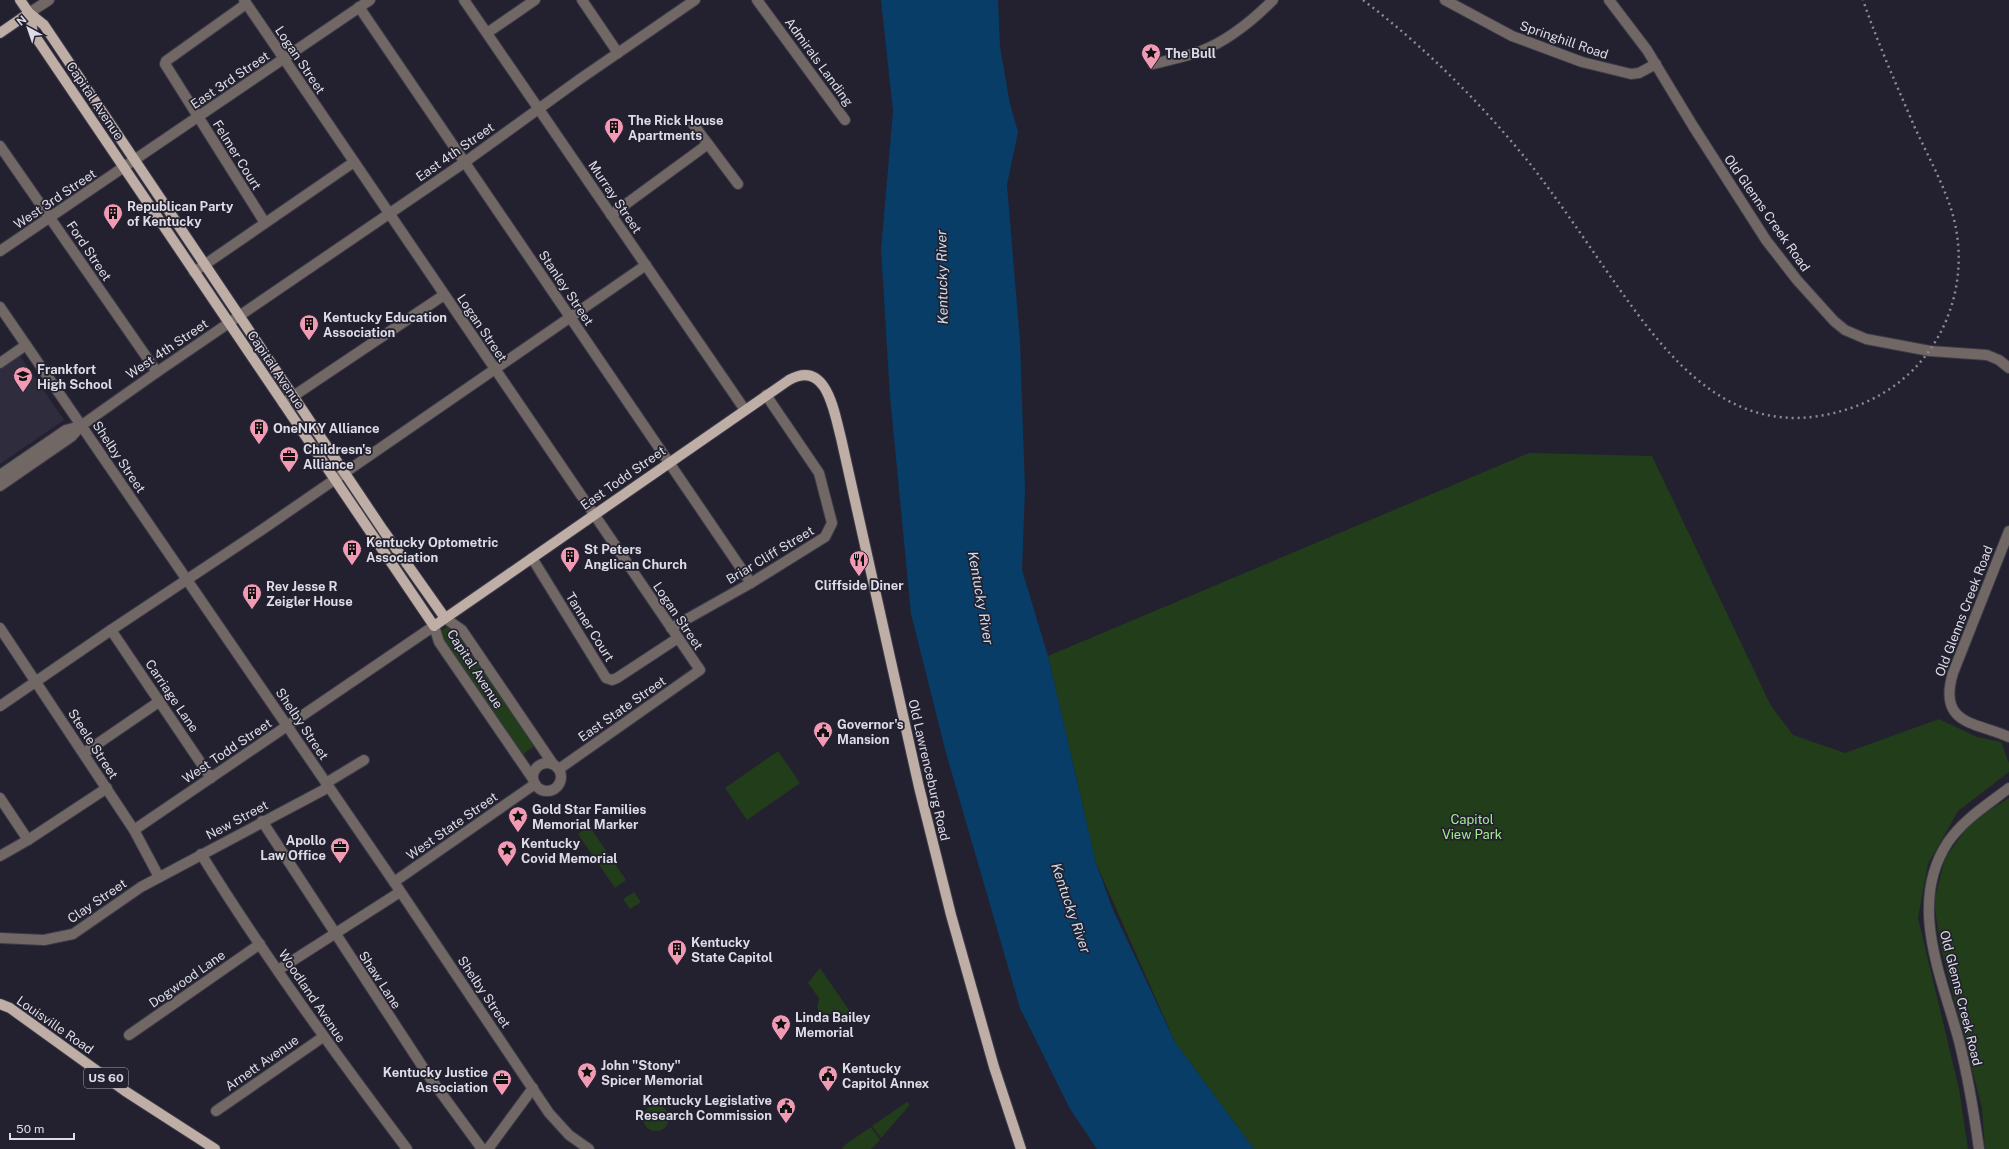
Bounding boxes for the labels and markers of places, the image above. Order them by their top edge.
place icon: The Bull [1140,42,1162,70]
place label: The Bull [1165,46,1216,61]
place label: The Rick House Apartments [628,113,723,143]
building icon: The Rick House Apartments [603,116,625,144]
place label: Republican Party of Kentucky [127,199,234,229]
building icon: Republican Party of Kentucky [102,202,124,230]
place label: Kentucky Education Association [323,310,447,340]
building icon: Kentucky Education Association [298,313,320,341]
place label: Frankfort High School [37,362,112,392]
school or university icon: Frankfort High School [12,365,34,393]
building icon: OneNKY Alliance [248,417,270,445]
place label: OneNKY Alliance [273,421,380,436]
place label: Childresn's Alliance [303,442,372,472]
office icon: Childresn's Alliance [278,445,300,473]
place label: Kentucky Optometric Association [366,535,498,565]
building icon: Kentucky Optometric Association [341,538,363,566]
place label: St Peters Anglican Church [584,542,687,572]
building icon: St Peters Anglican Church [559,545,581,573]
restaurant icon: Cliffside Diner [848,549,870,577]
place label: Cliffside Diner [814,578,904,593]
place label: Rev Jesse R Zeigler House [266,579,353,609]
building icon: Rev Jesse R Zeigler House [241,582,263,610]
place label: Governor's Mansion [837,717,904,747]
public building icon: Governor's Mansion [812,720,834,748]
place label: Gold Star Families Memorial Marker [532,802,646,832]
place icon: Gold Star Families Memorial Marker [507,805,529,833]
place label: Apollo Law Office [260,833,326,863]
office icon: Apollo Law Office [329,836,351,864]
place label: Kentucky Covid Memorial [521,836,618,866]
place icon: Kentucky Covid Memorial [496,839,518,867]
place label: Kentucky State Capitol [691,935,773,965]
building icon: Kentucky State Capitol [666,938,688,966]
place label: Linda Bailey Memorial [795,1010,871,1040]
place icon: Linda Bailey Memorial [770,1013,792,1041]
place label: John "Stony" Spicer Memorial [601,1058,703,1088]
place icon: John "Stony" Spicer Memorial [576,1061,598,1089]
place label: Kentucky Capitol Annex [842,1061,930,1091]
public building icon: Kentucky Capitol Annex [817,1064,839,1092]
place label: Kentucky Justice Association [383,1065,488,1095]
office icon: Kentucky Justice Association [491,1068,513,1096]
place label: Kentucky Legislative Research Commission [635,1093,772,1123]
public building icon: Kentucky Legislative Research Commission [775,1096,797,1124]

